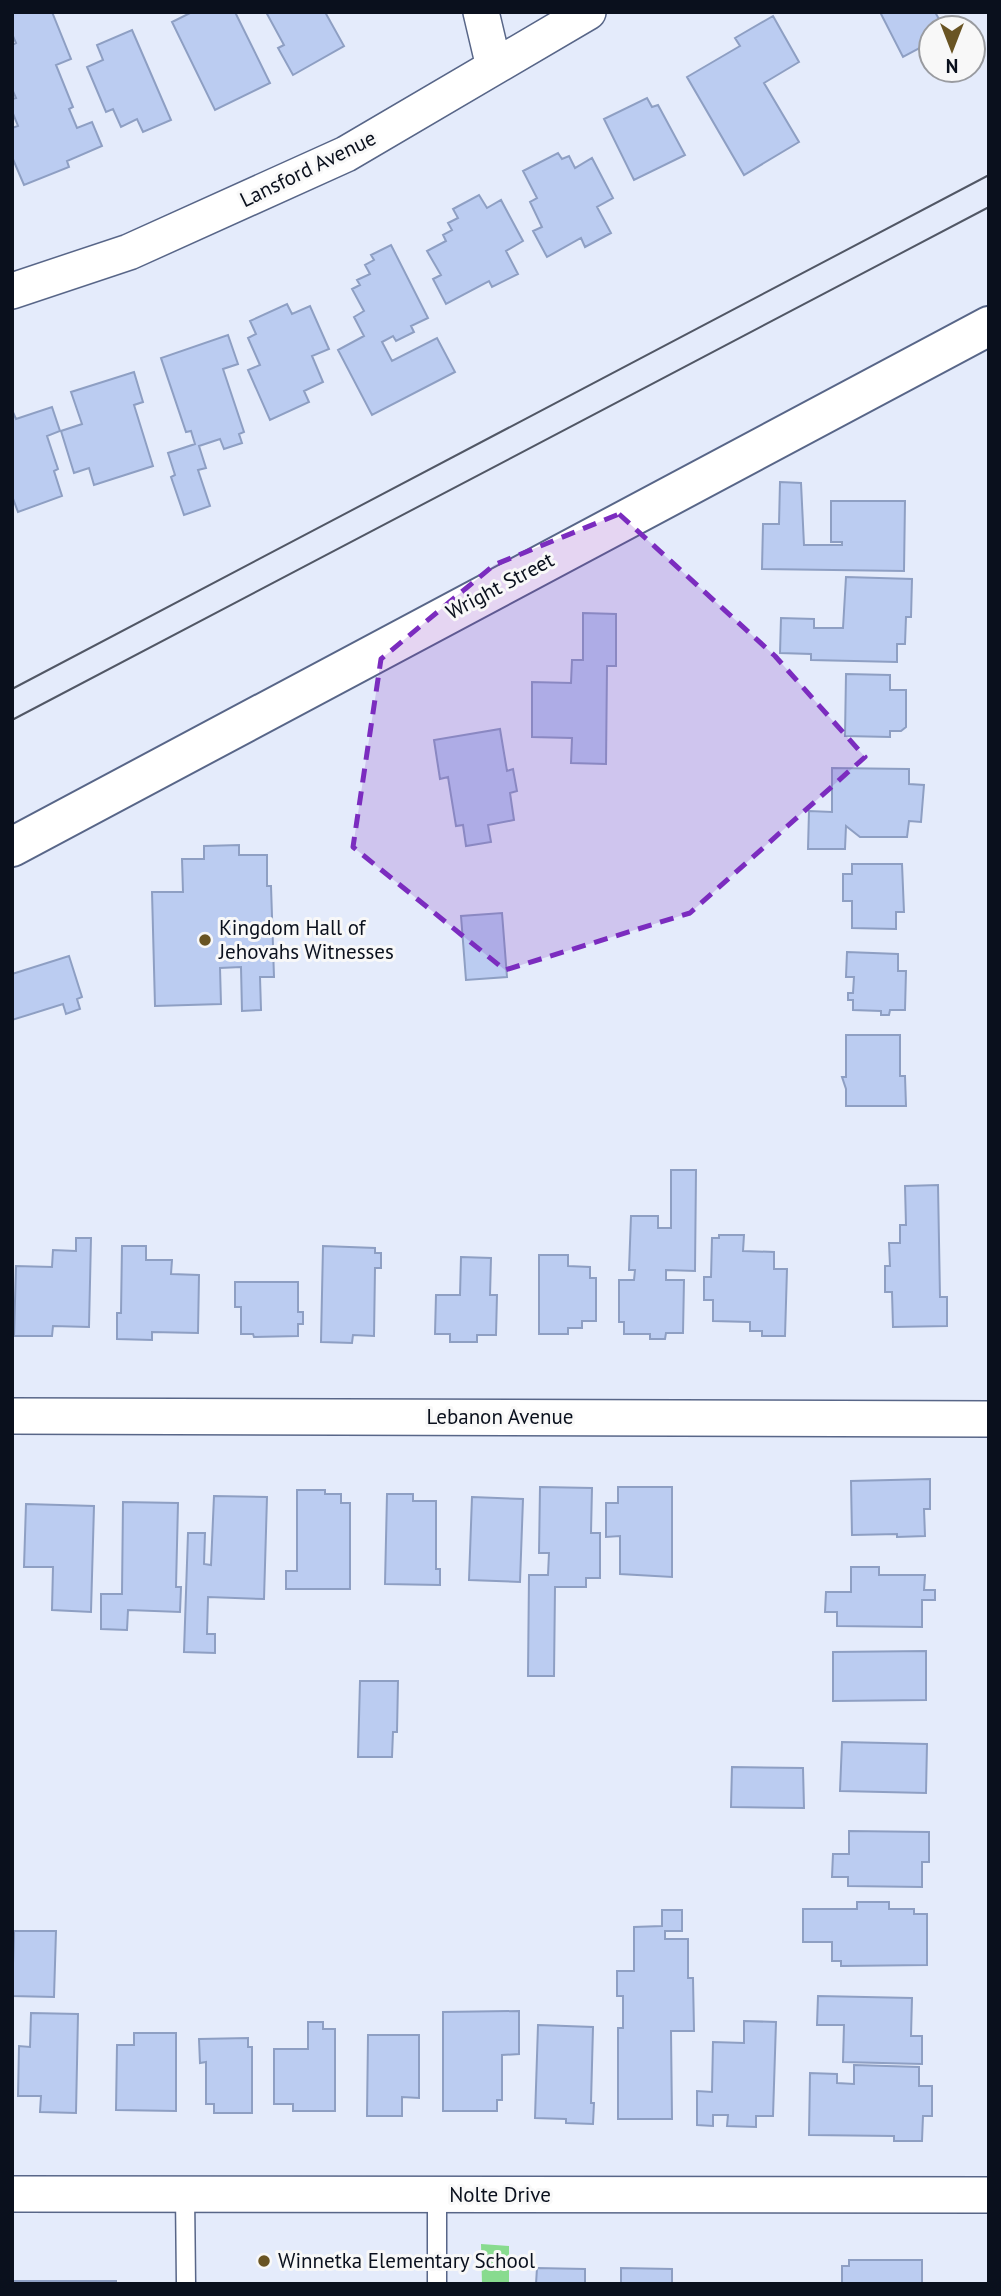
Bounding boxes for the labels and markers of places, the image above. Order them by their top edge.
place label: Kingdom Hall of Jehovahs Witnesses [218,914,394,965]
marker: Kingdom Hall of Jehovahs Witnesses [197,932,213,948]
place label: Winnetka Elementary School [278,2247,535,2274]
marker: Winnetka Elementary School [256,2253,272,2269]

